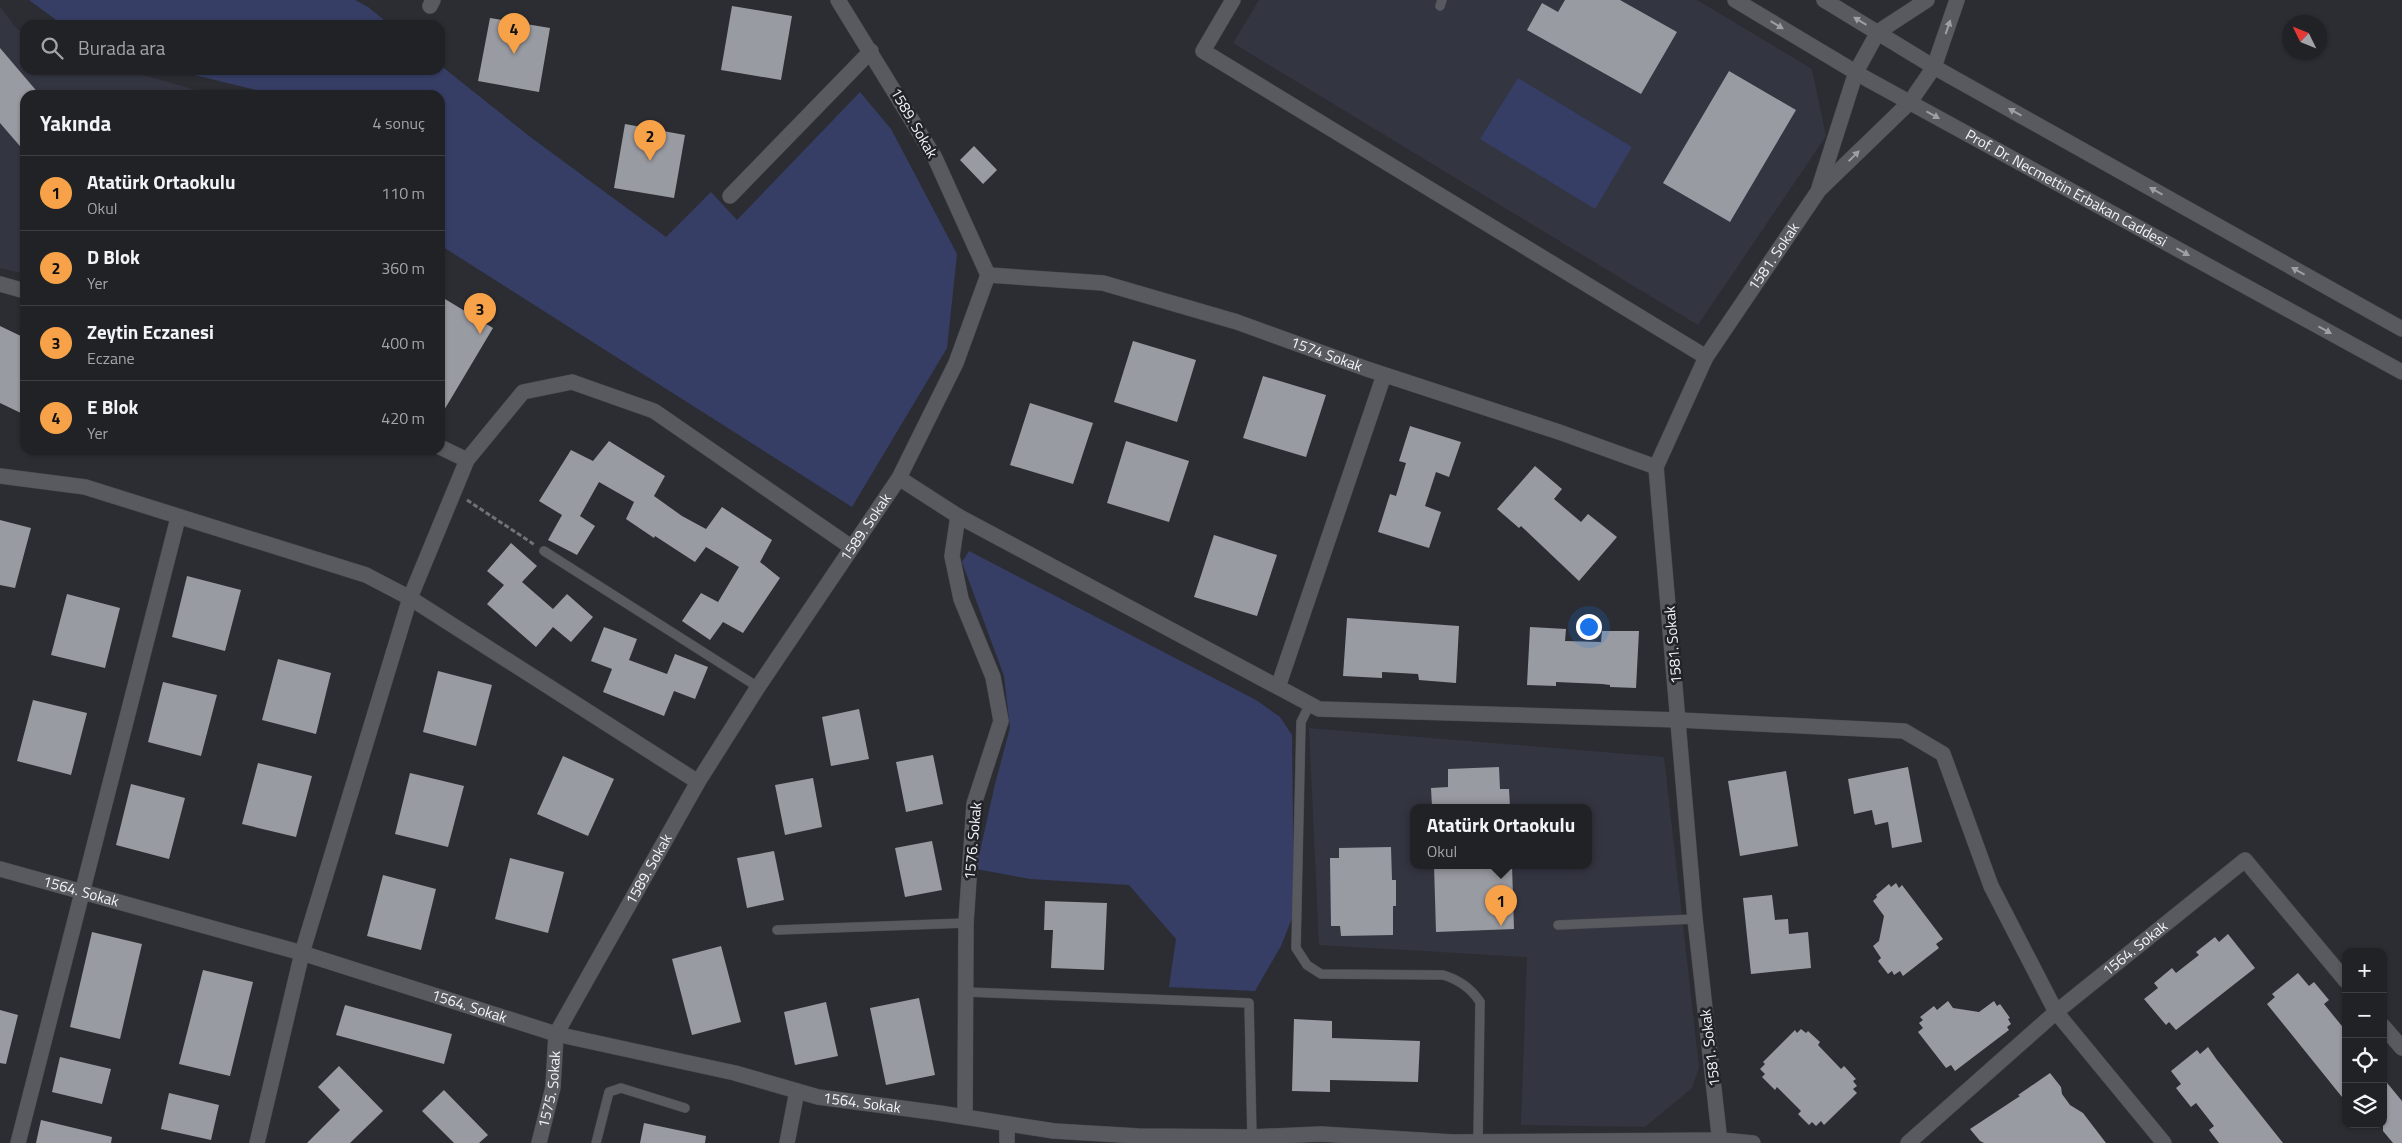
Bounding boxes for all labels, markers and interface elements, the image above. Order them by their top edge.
pin: 4 [498,13,530,54]
north arrow [2282,15,2327,60]
one-way arrow [1853,16,1866,25]
search box [20,20,445,75]
one-way arrow [1770,20,1783,29]
one-way arrow [1945,20,1952,35]
text: Burada ara [78,33,165,62]
icon: search [38,34,66,62]
street label: 1589. Sokak [885,83,944,162]
text: Yakında [40,107,111,139]
one-way arrow [2007,108,2022,116]
one-way arrow [1926,110,1939,119]
text: 4 sonuç [373,111,425,135]
pin: 2 [634,120,666,161]
street label: Prof. Dr. Necmettin Erbakan Caddesi [1961,123,2172,252]
one-way arrow [1848,150,1860,162]
text: Atatürk Ortaokulu [87,167,235,196]
text: 1 [52,181,60,205]
text: 110 m [381,181,425,205]
one-way arrow [2150,187,2163,196]
text: Okul [87,196,117,220]
street label: 1581. Sokak [1742,218,1805,295]
text: D Blok [87,242,140,271]
one-way arrow [2176,247,2189,256]
text: 2 [52,256,60,280]
text: 360 m [381,256,425,280]
one-way arrow [2292,266,2305,275]
text: Yer [87,271,108,295]
pin: 3 [464,293,496,334]
text: Zeytin Eczanesi [87,317,214,346]
one-way arrow [2318,325,2332,334]
street label: 1574 Sokak [1288,330,1366,377]
text: 3 [52,331,60,355]
text: 400 m [381,331,425,355]
text: Eczane [87,346,135,370]
text: E Blok [87,392,138,421]
text: 4 [52,406,60,430]
text: 420 m [381,406,425,430]
text: Yer [87,421,108,445]
street label: 1589. Sokak [834,488,897,566]
street label: 1581. Sokak [1658,605,1687,685]
your location [1576,614,1602,640]
street label: 1576. Sokak [958,801,987,881]
popup [1410,804,1592,869]
text: Atatürk Ortaokulu [1427,810,1575,839]
street label: 1589. Sokak [619,829,678,909]
text: Okul [1427,839,1457,863]
street label: 1564. Sokak [40,869,122,913]
pin: 1 [1485,885,1517,926]
street label: 1564. Sokak [2097,915,2172,982]
map controls [2342,948,2387,1128]
button: + [2342,948,2387,993]
street label: 1564. Sokak [429,983,510,1029]
button: − [2342,993,2387,1038]
street label: 1581. Sokak [1693,1008,1726,1088]
button: locate [2342,1038,2387,1083]
street label: 1575. Sokak [531,1050,566,1130]
button: layers [2342,1083,2387,1128]
street label: 1564. Sokak [822,1086,902,1119]

